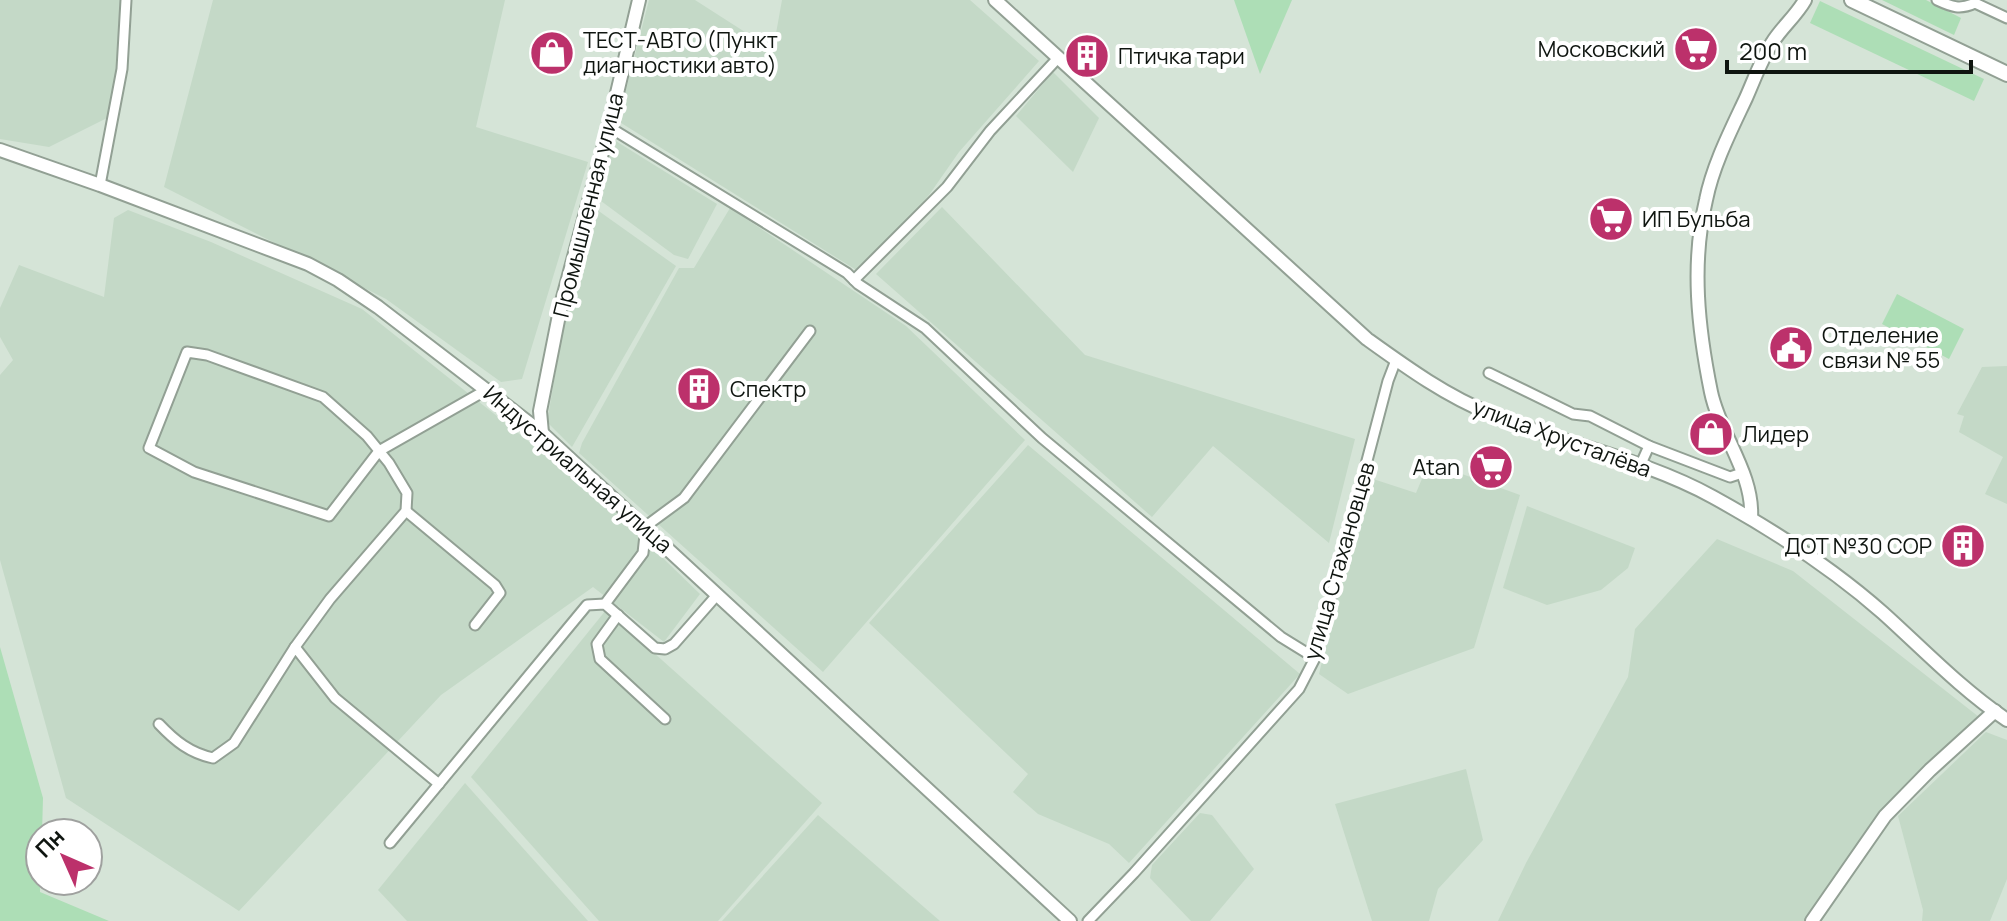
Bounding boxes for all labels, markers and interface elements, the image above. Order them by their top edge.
scale bar [1727,24,1971,74]
place label: ТЕСТ-АВТО (Пункт диагностики авто) [583,25,778,80]
supermarket icon: Московский [1672,25,1720,73]
shop icon: ТЕСТ-АВТО (Пункт диагностики авто) [528,29,576,77]
building icon: Птичка тари [1063,32,1111,80]
place label: Московский [1538,34,1665,64]
text: 200 m [1739,34,1807,67]
place label: Птичка тари [1118,41,1245,71]
street label: Промышленная улица [546,90,630,320]
supermarket icon: ИП Бульба [1587,195,1635,243]
place label: ИП Бульба [1642,204,1751,234]
place label: Отделение связи № 55 [1822,320,1940,375]
public building icon: Отделение связи № 55 [1767,324,1815,372]
building icon: Спектр [675,365,723,413]
place label: Спектр [730,374,806,404]
street label: Индустриальная улица [477,379,679,559]
street label: улица Хрусталёва [1469,392,1655,484]
shop icon: Лидер [1687,410,1735,458]
place label: Лидер [1742,419,1809,449]
supermarket icon: Atan [1467,443,1515,491]
place label: Atan [1412,452,1460,482]
street label: улица Стахановцев [1296,458,1382,663]
building icon: ДОТ №30 СОР [1939,522,1987,570]
place label: ДОТ №30 СОР [1784,531,1932,561]
north arrow [24,817,104,897]
text: Пн [29,822,71,864]

